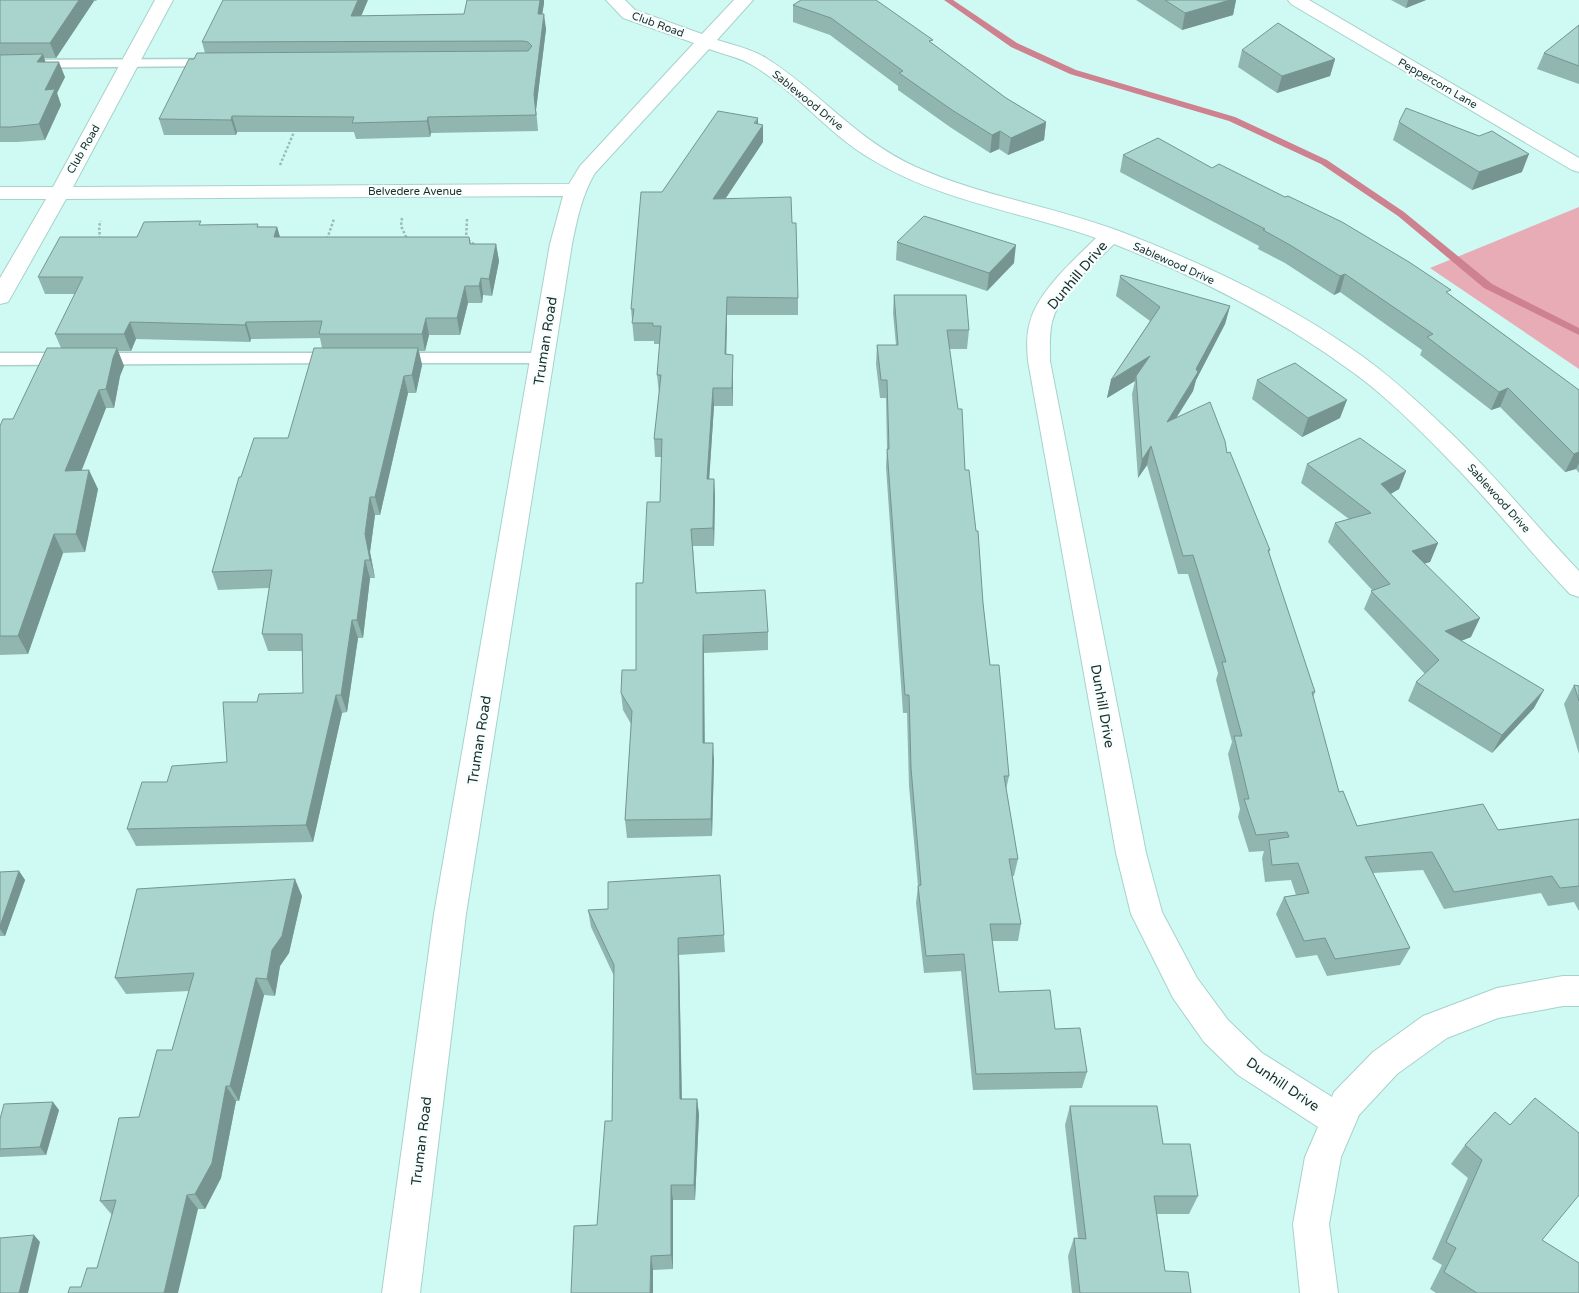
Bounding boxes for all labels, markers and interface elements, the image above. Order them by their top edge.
street label: Club Road [630,9,686,40]
street label: Peppercorn Lane [1396,55,1480,111]
street label: Sablewood Drive [770,68,846,133]
street label: Club Road [64,122,103,176]
street label: Belvedere Avenue [368,185,462,198]
street label: Dunhill Drive [1044,237,1111,313]
street label: Sablewood Drive [1131,240,1217,287]
street label: Truman Road [530,295,561,387]
street label: Sablewood Drive [1464,461,1533,535]
street label: Dunhill Drive [1087,663,1118,749]
street label: Truman Road [464,694,495,786]
street label: Dunhill Drive [1243,1054,1323,1115]
street label: Truman Road [408,1096,435,1187]

